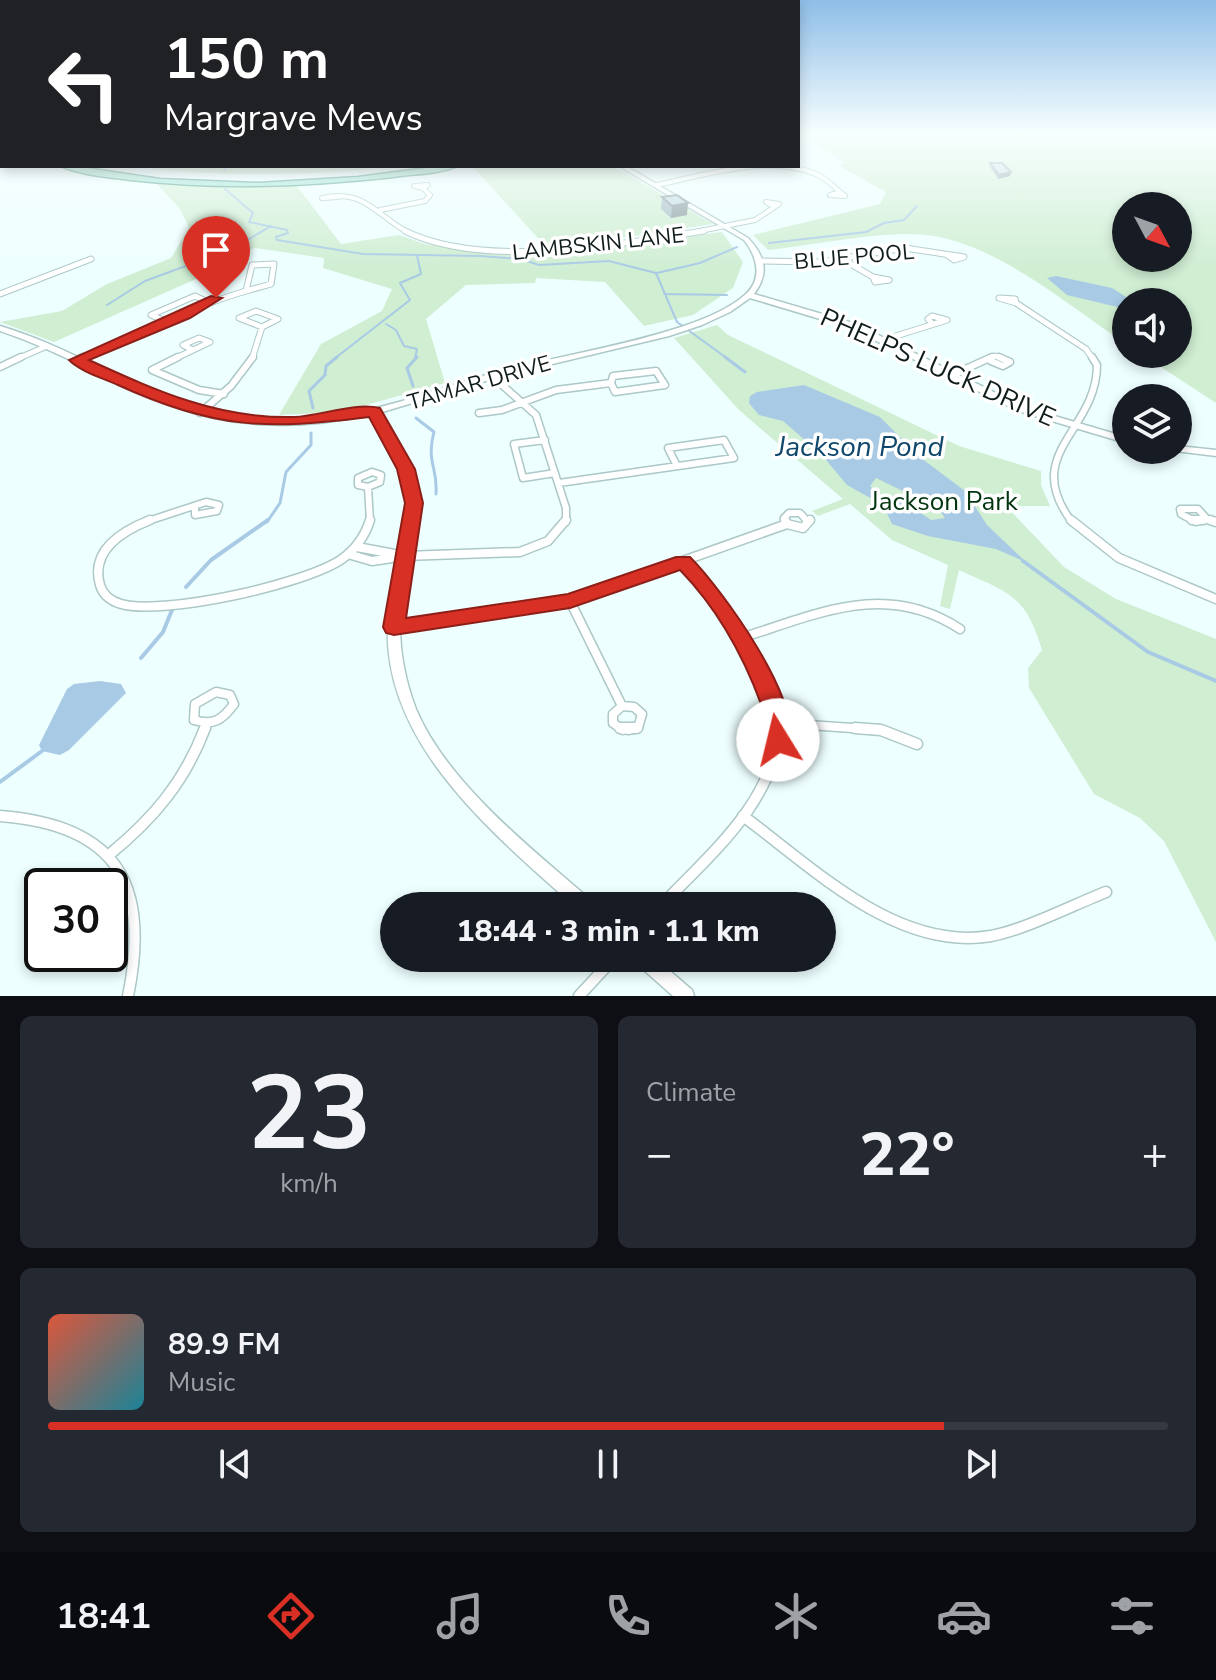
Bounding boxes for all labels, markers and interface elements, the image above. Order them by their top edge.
text: 150 m [164,21,329,98]
icon: left [32,32,136,136]
text: Margrave Mews [164,94,423,143]
north arrow [1112,192,1192,272]
map controls [1112,192,1192,464]
pin [182,216,250,298]
street label: LAMBSKIN LANE [511,220,686,268]
icon: arrive [194,228,238,272]
street label: BLUE POOL [793,237,915,277]
button: sound [1112,288,1192,368]
street label: PHELPS LUCK DRIVE [815,300,1061,435]
street label: TAMAR DRIVE [404,348,554,418]
button: layers [1112,384,1192,464]
water label: Jackson Pond [774,428,945,466]
park label: Jackson Park [869,484,1019,519]
position arrow [736,698,820,782]
speed limit sign: 30 [24,868,128,972]
text: 18:44 · 3 min · 1.1 km [456,911,760,952]
text: 23 [247,1043,371,1185]
text: Climate [646,1075,736,1110]
text: 22° [859,1114,955,1196]
text: − [646,1125,672,1185]
text: + [1142,1125,1168,1185]
text: km/h [280,1166,338,1201]
text: 89.9 FM [168,1324,280,1365]
text: Music [168,1365,235,1400]
icon: previous [213,1442,257,1486]
icon: pause [586,1442,630,1486]
icon: next [959,1442,1003,1486]
icon: directions [263,1588,319,1644]
icon: music [432,1588,488,1644]
icon: phone [600,1588,656,1644]
icon: climate [768,1588,824,1644]
icon: car [936,1588,992,1644]
icon: filters [1104,1588,1160,1644]
text: 18:41 [56,1592,151,1641]

